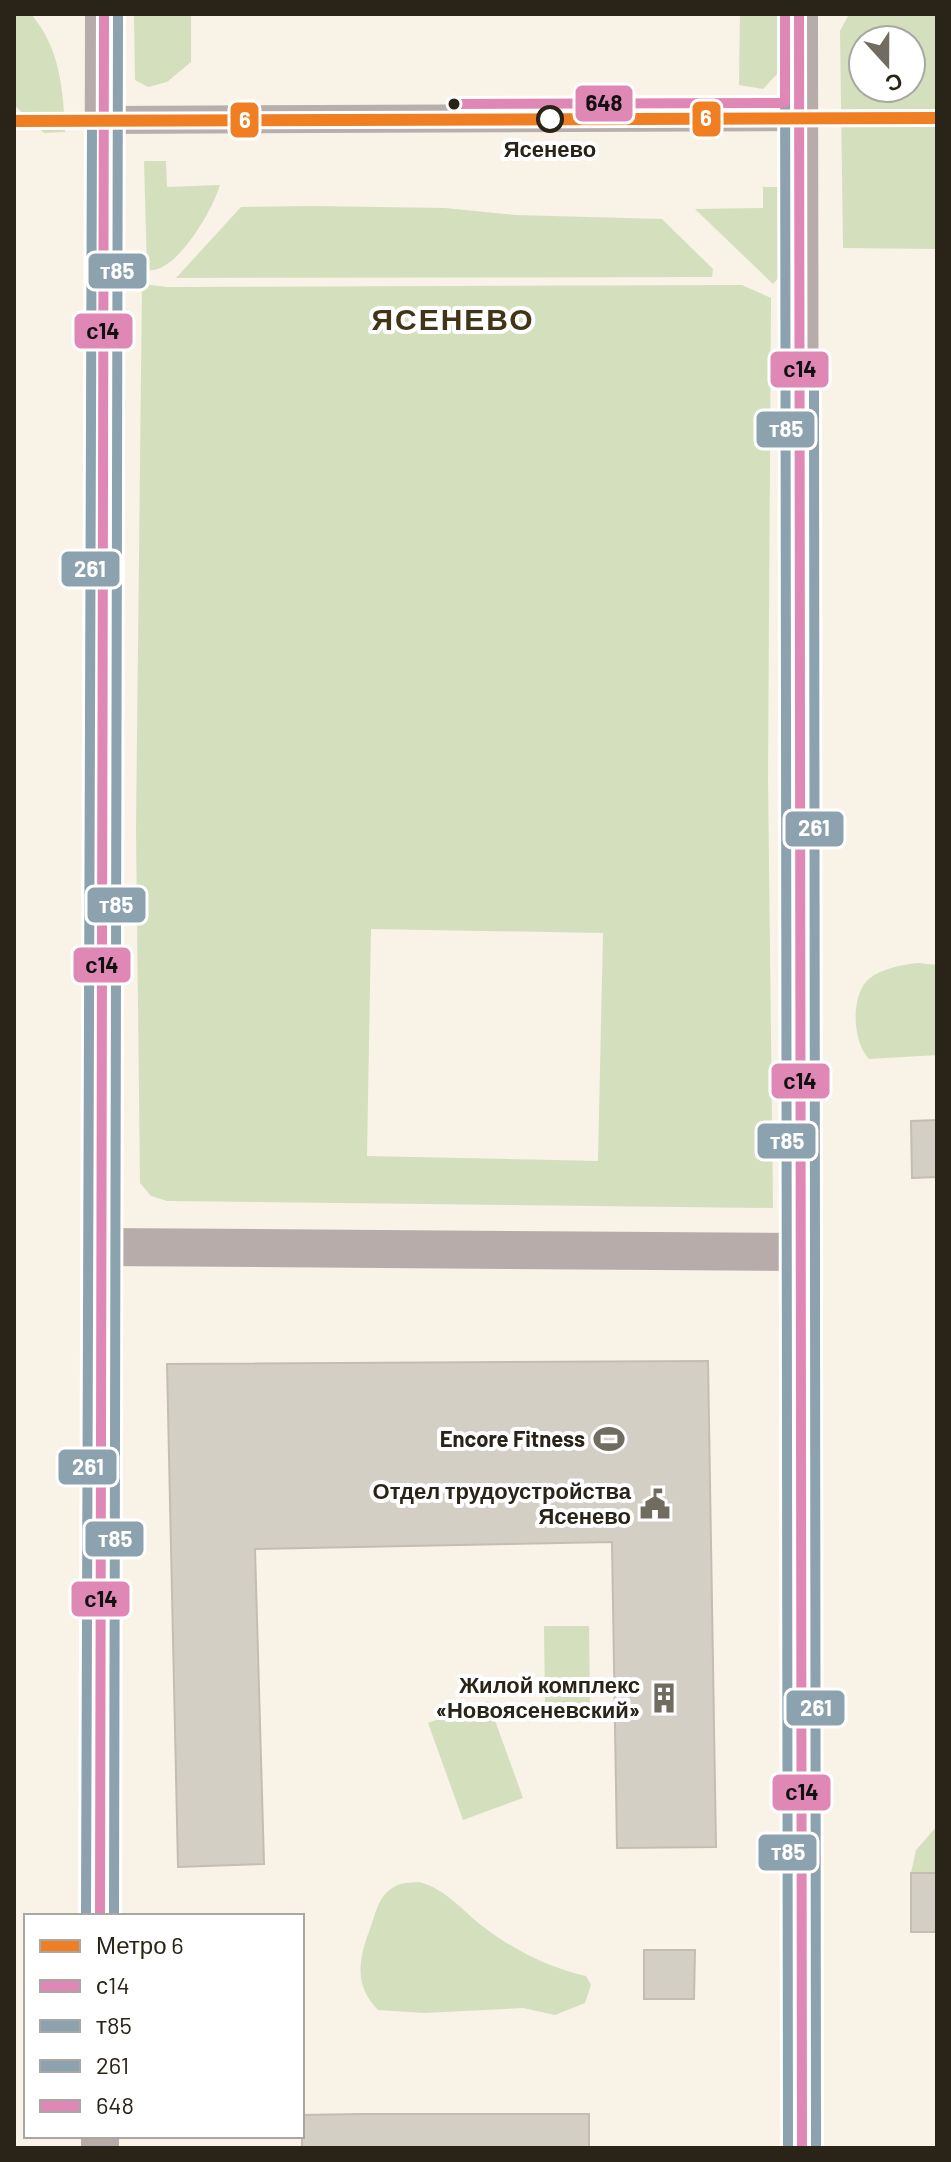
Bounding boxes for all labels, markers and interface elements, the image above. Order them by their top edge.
north arrow [847,24,927,104]
text: С [882,69,907,99]
line badge: 648 [574,84,634,123]
text: 648 [585,89,623,115]
unlabelled marker [446,96,462,112]
line badge: 6 [691,100,722,138]
line badge: 6 [229,101,260,139]
text: 6 [700,104,712,130]
text: 6 [239,106,251,132]
marker: Ясенево [537,106,563,132]
place label: Ясенево [504,135,596,161]
line badge: т85 [87,252,148,290]
text: т85 [100,257,134,283]
district label: ЯСЕНЕВО [371,300,535,336]
line badge: с14 [73,312,134,350]
text: с14 [86,317,120,343]
line badge: с14 [769,350,830,389]
text: с14 [783,355,817,381]
line badge: т85 [755,410,816,449]
text: т85 [769,415,803,441]
line badge: 261 [60,550,121,588]
text: 261 [74,555,106,581]
line badge: 261 [784,810,845,848]
text: 261 [798,814,830,840]
line badge: т85 [86,886,147,924]
text: т85 [99,891,133,917]
line badge: с14 [72,946,132,984]
text: с14 [85,951,119,977]
line badge: с14 [770,1062,831,1100]
text: с14 [783,1067,817,1093]
line badge: т85 [756,1122,817,1160]
text: т85 [770,1127,804,1153]
sports icon: Encore Fitness [592,1422,626,1456]
place label: Encore Fitness [440,1425,585,1451]
line badge: 261 [57,1448,118,1486]
text: 261 [72,1453,104,1479]
place label: Отдел трудоустройства Ясенево [373,1477,632,1528]
public building icon: Отдел трудоустройства Ясенево [638,1487,672,1521]
line badge: т85 [84,1520,145,1558]
text: т85 [98,1525,132,1551]
line badge: с14 [70,1580,131,1618]
text: с14 [84,1585,118,1611]
place label: Жилой комплекс «Новоясеневский» [436,1671,640,1722]
building icon: Жилой комплекс «Новоясеневский» [647,1681,681,1715]
line badge: 261 [785,1689,846,1727]
text: 261 [800,1694,832,1720]
line badge: с14 [771,1773,832,1812]
text: с14 [785,1778,819,1804]
line badge: т85 [757,1833,818,1872]
text: т85 [771,1838,805,1864]
legend [24,1914,304,2138]
text: Метро 6 [96,1930,184,1959]
text: с14 [96,1970,130,1999]
text: т85 [96,2010,132,2039]
text: 261 [96,2050,129,2079]
text: 648 [96,2090,134,2119]

